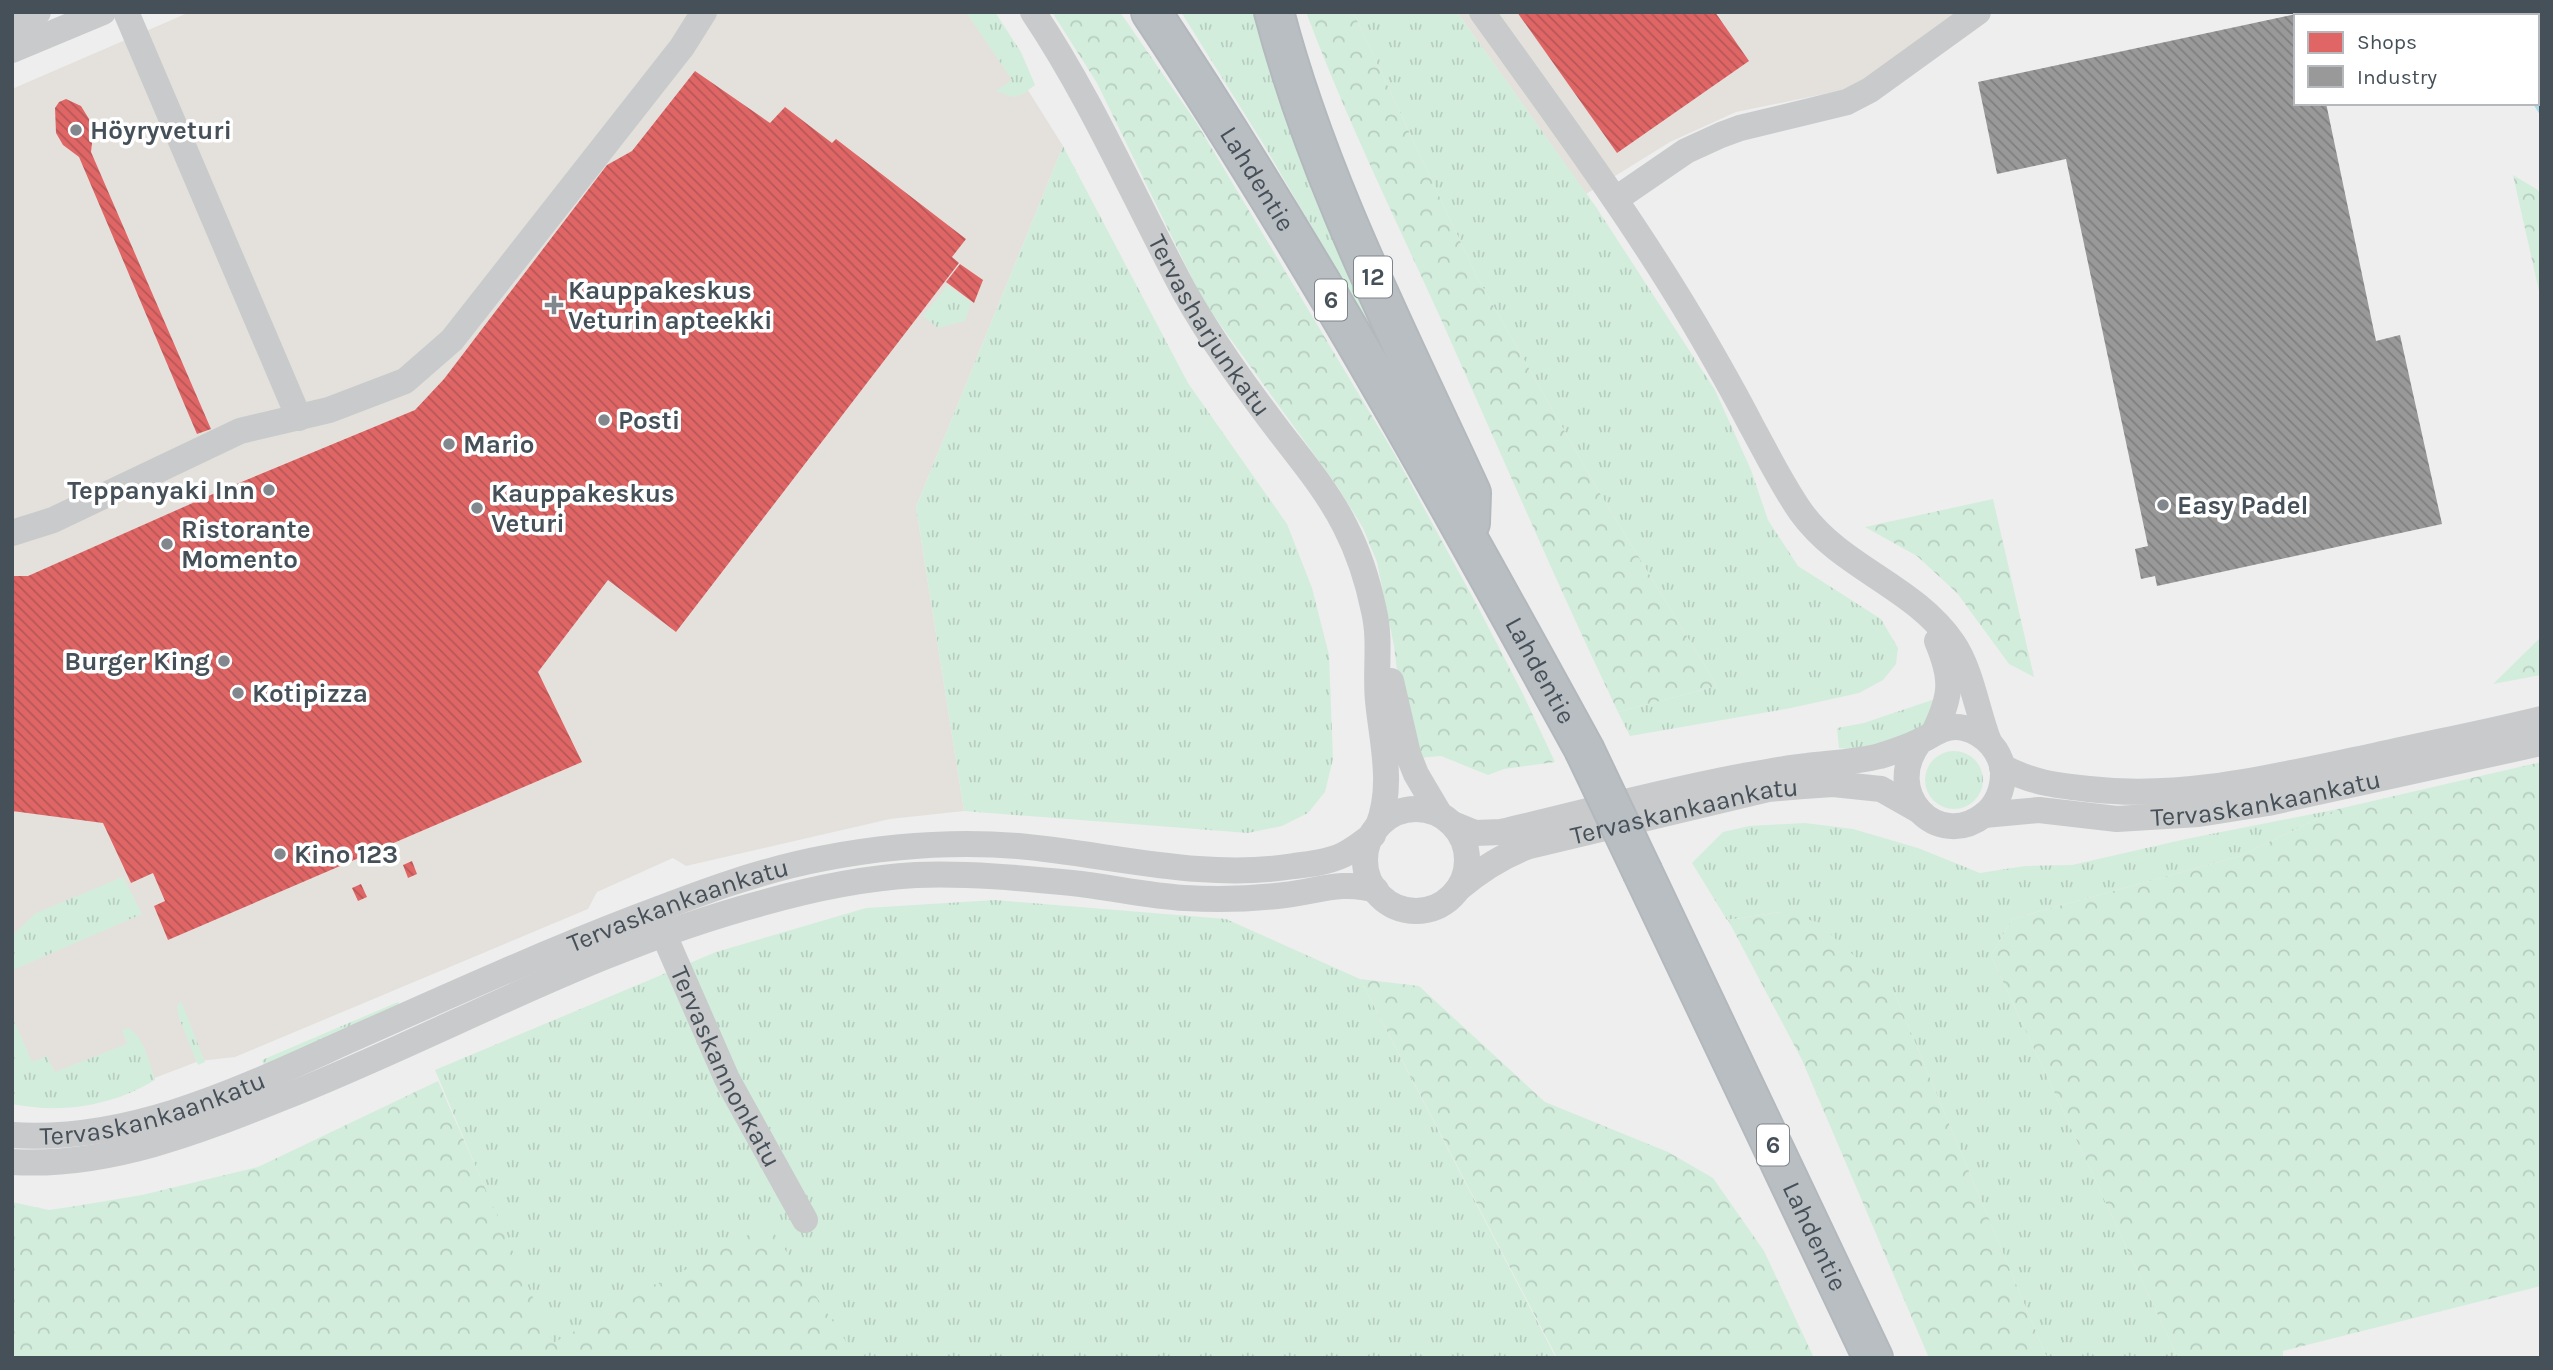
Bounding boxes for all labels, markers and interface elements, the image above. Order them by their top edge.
legend [2294,14,2539,105]
text: Shops [2357,30,2417,54]
text: Industry [2357,65,2437,89]
place label: Höyryveturi [90,115,232,146]
street label: Lahdentie [1213,121,1301,237]
marker: Höyryveturi [68,122,84,138]
street label: Tervasharjunkatu [1141,230,1278,423]
road number: 12 [1354,256,1392,298]
place label: Kauppakeskus Veturin apteekki [568,275,773,336]
road number: 6 [1315,279,1347,320]
marker: Kauppakeskus Veturin apteekki [546,297,562,313]
place label: Posti [618,405,680,436]
marker: Posti [596,412,612,428]
place label: Mario [463,429,534,460]
marker: Mario [441,436,457,452]
place label: Teppanyaki Inn [67,475,255,506]
place label: Kauppakeskus Veturi [491,478,675,539]
marker: Teppanyaki Inn [261,482,277,498]
place label: Easy Padel [2177,490,2308,521]
marker: Easy Padel [2155,497,2171,513]
marker: Kauppakeskus Veturi [469,500,485,516]
place label: Ristorante Momento [181,514,311,575]
marker: Ristorante Momento [159,536,175,552]
street label: Lahdentie [1498,611,1582,729]
place label: Burger King [64,646,210,677]
marker: Burger King [216,653,232,669]
place label: Kotipizza [252,678,368,709]
marker: Kotipizza [230,685,246,701]
street label: Tervaskankaankatu [2150,764,2384,833]
street label: Tervaskankaankatu [1567,771,1800,852]
place label: Kino 123 [294,839,398,870]
marker: Kino 123 [272,846,288,862]
street label: Tervaskankaankatu [563,852,792,959]
street label: Tervaskannonkatu [664,962,788,1173]
street label: Tervaskankaankatu [39,1065,270,1152]
road number: 6 [1757,1125,1789,1166]
street label: Lahdentie [1776,1177,1854,1296]

